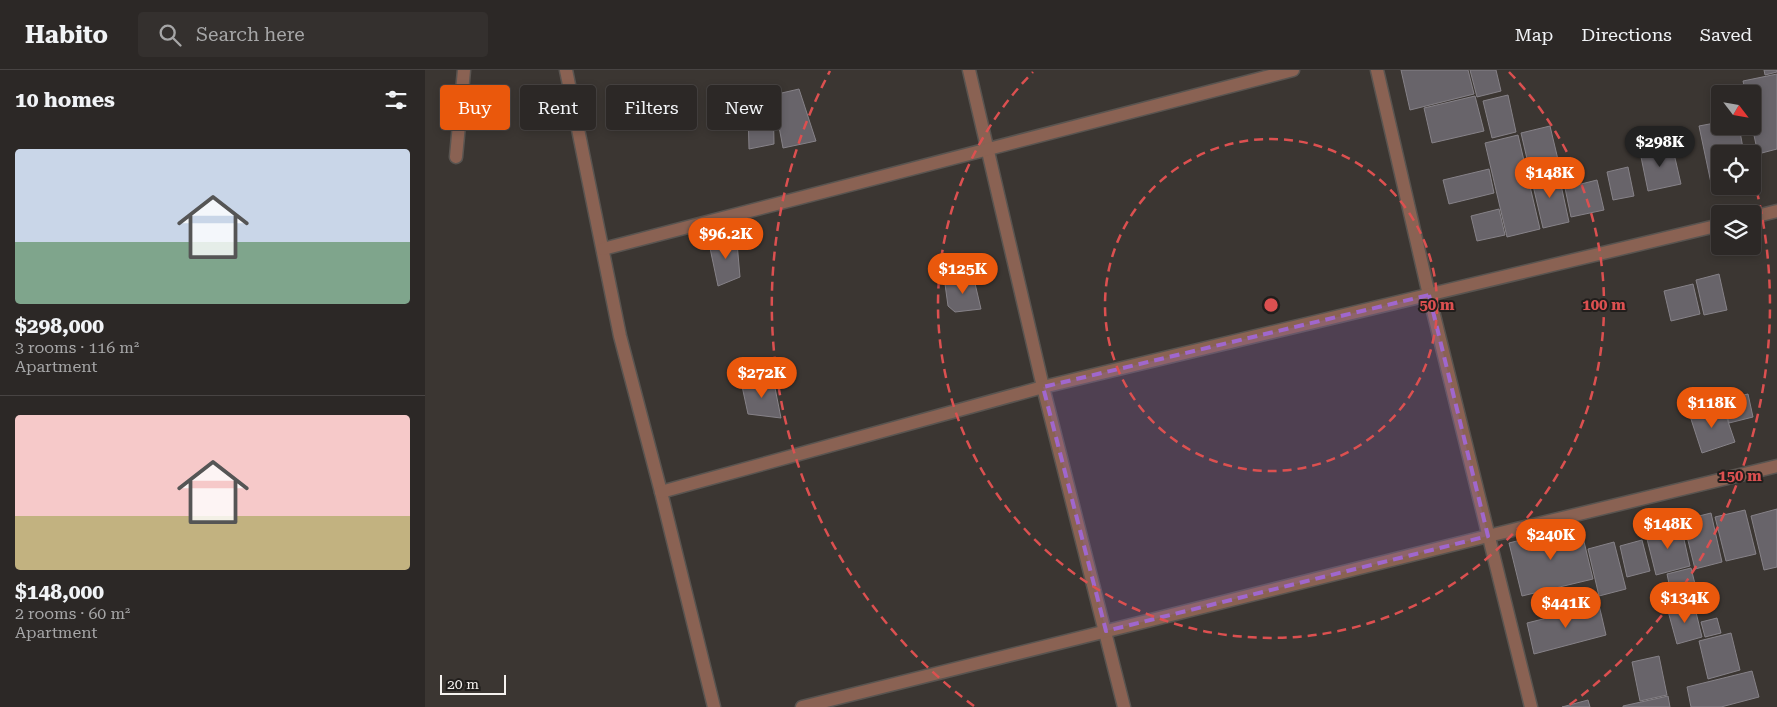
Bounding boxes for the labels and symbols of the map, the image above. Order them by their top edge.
north arrow [1711,85,1761,135]
pin: $298K [1625,126,1695,168]
pin: $148K [1515,156,1585,199]
pin: $96.2K [685,218,767,260]
pin: $125K [928,252,998,295]
centre of rings [1262,296,1280,314]
text: 50 m [1419,296,1455,314]
text: 100 m [1582,296,1626,314]
pin: $272K [727,356,797,399]
pin: $118K [1677,386,1747,429]
text: 150 m [1718,467,1762,485]
pin: $148K [1633,508,1703,550]
pin: $240K [1516,518,1586,561]
pin: $134K [1650,582,1720,624]
pin: $441K [1531,586,1601,629]
scale bar [440,672,506,695]

